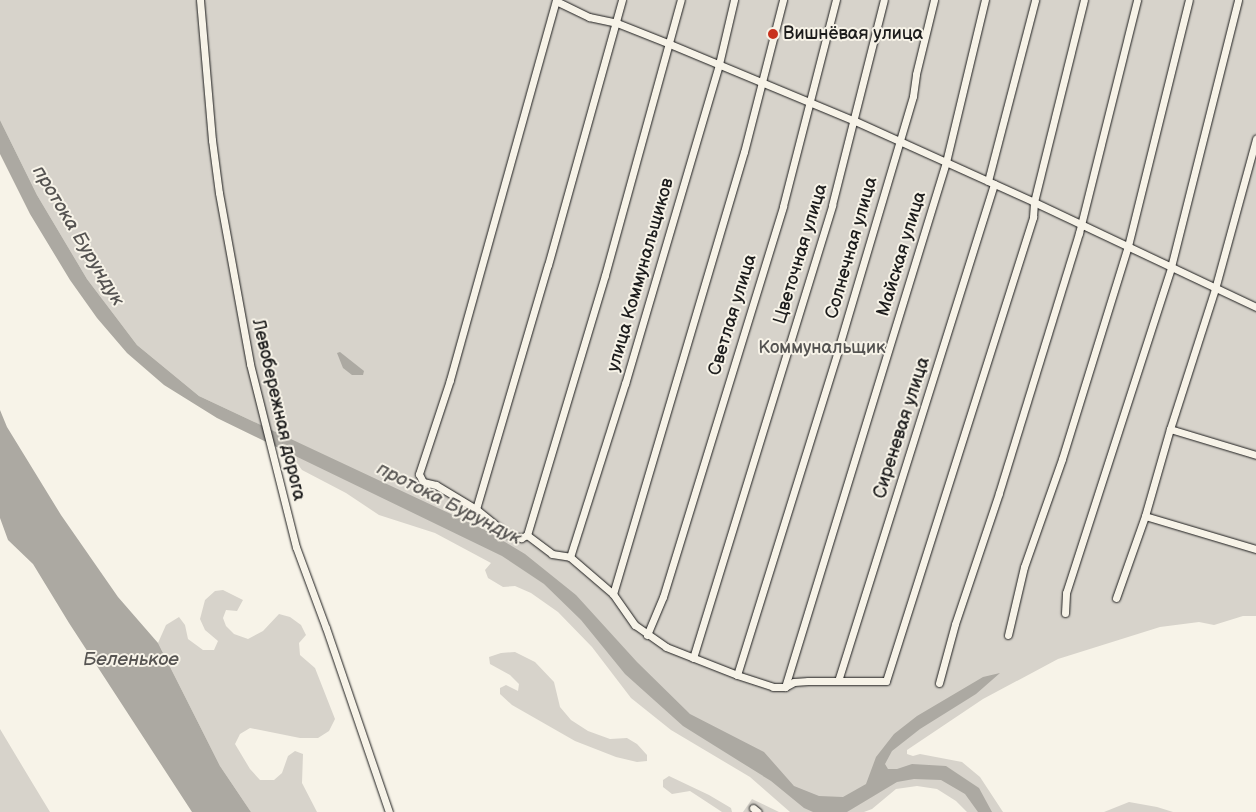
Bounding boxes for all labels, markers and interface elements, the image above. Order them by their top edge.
place label: Вишнёвая улица [783,23,923,45]
marker: Вишнёвая улица [767,28,779,40]
water label: протока Бурундук [27,162,129,310]
street label: Солнечная улица [821,175,883,321]
street label: улица Коммунальщиков [603,176,679,374]
street label: Цветочная улица [769,181,833,327]
street label: Майская улица [873,189,931,319]
street label: Светлая улица [704,252,762,378]
street label: Левобережная дорога [247,317,309,503]
park label: Коммунальщик [758,337,886,359]
street label: Сиреневая улица [869,355,935,501]
water label: протока Бурундук [373,458,525,550]
water label: Беленькое [83,649,179,671]

